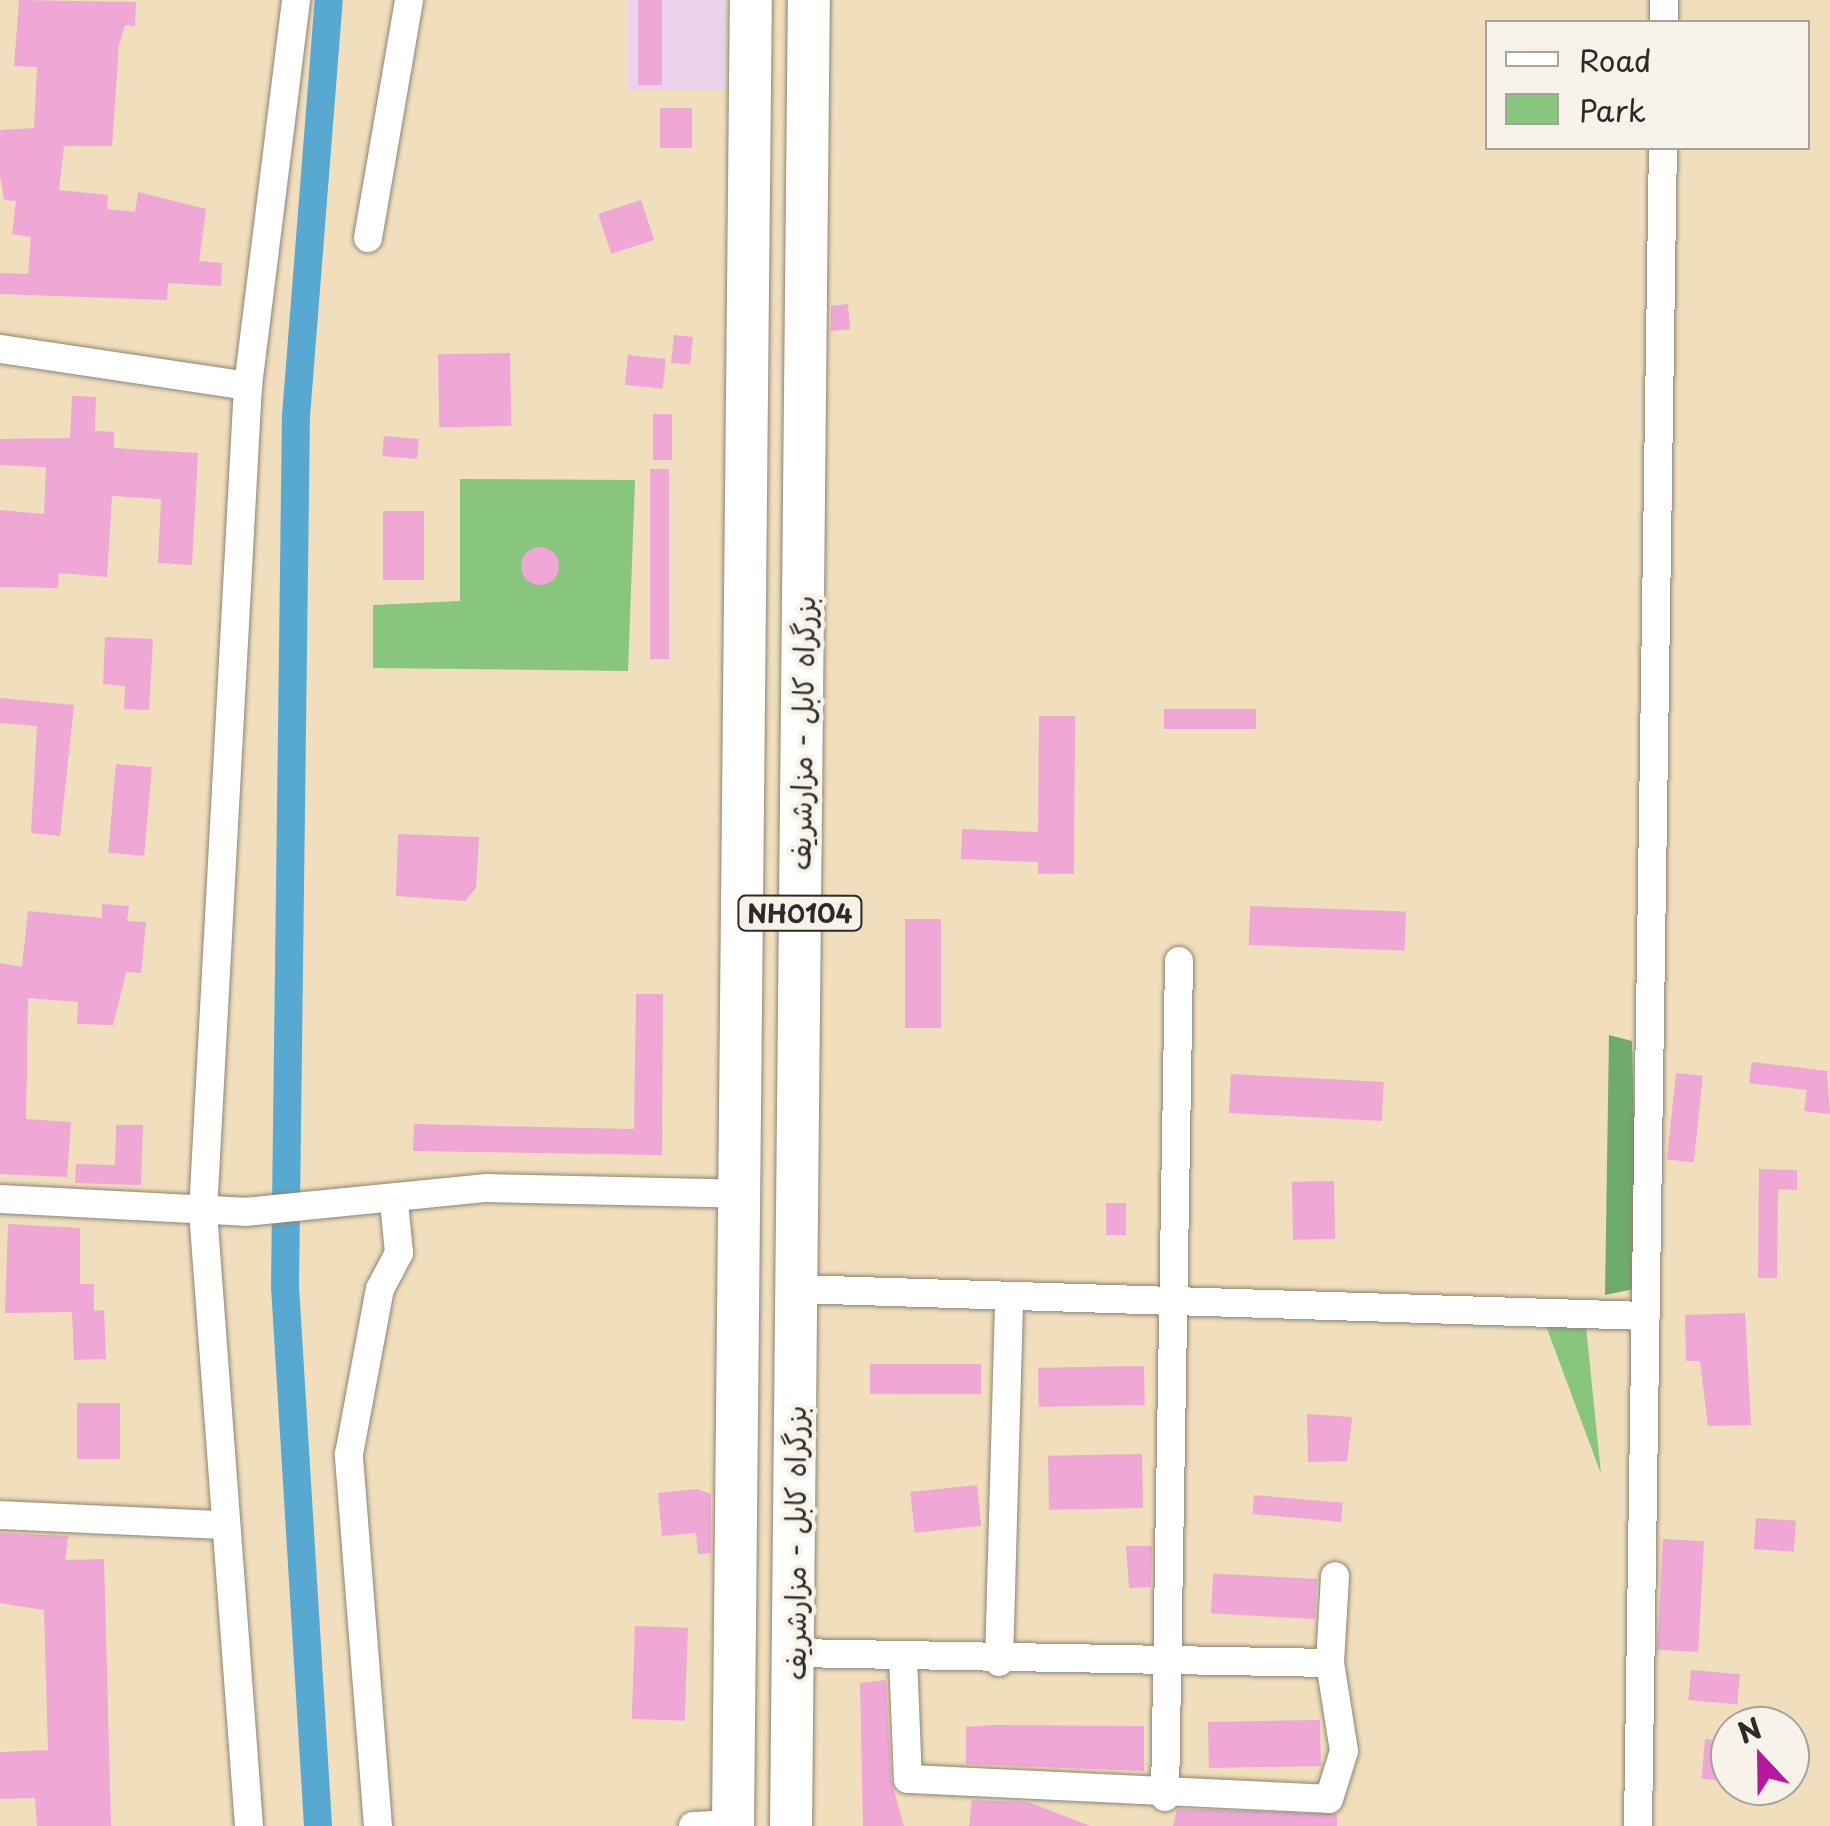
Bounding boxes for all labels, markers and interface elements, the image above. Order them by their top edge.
legend [1485,20,1810,150]
text: Road [1579,37,1652,82]
text: Park [1579,87,1646,132]
street label: بزرگراه کابل - مزارشریف [783,595,821,871]
road number: NH0104 [735,893,865,933]
street label: بزرگراه کابل - مزارشریف [778,1406,812,1680]
text: N [1731,1705,1768,1754]
north arrow [1710,1706,1810,1806]

